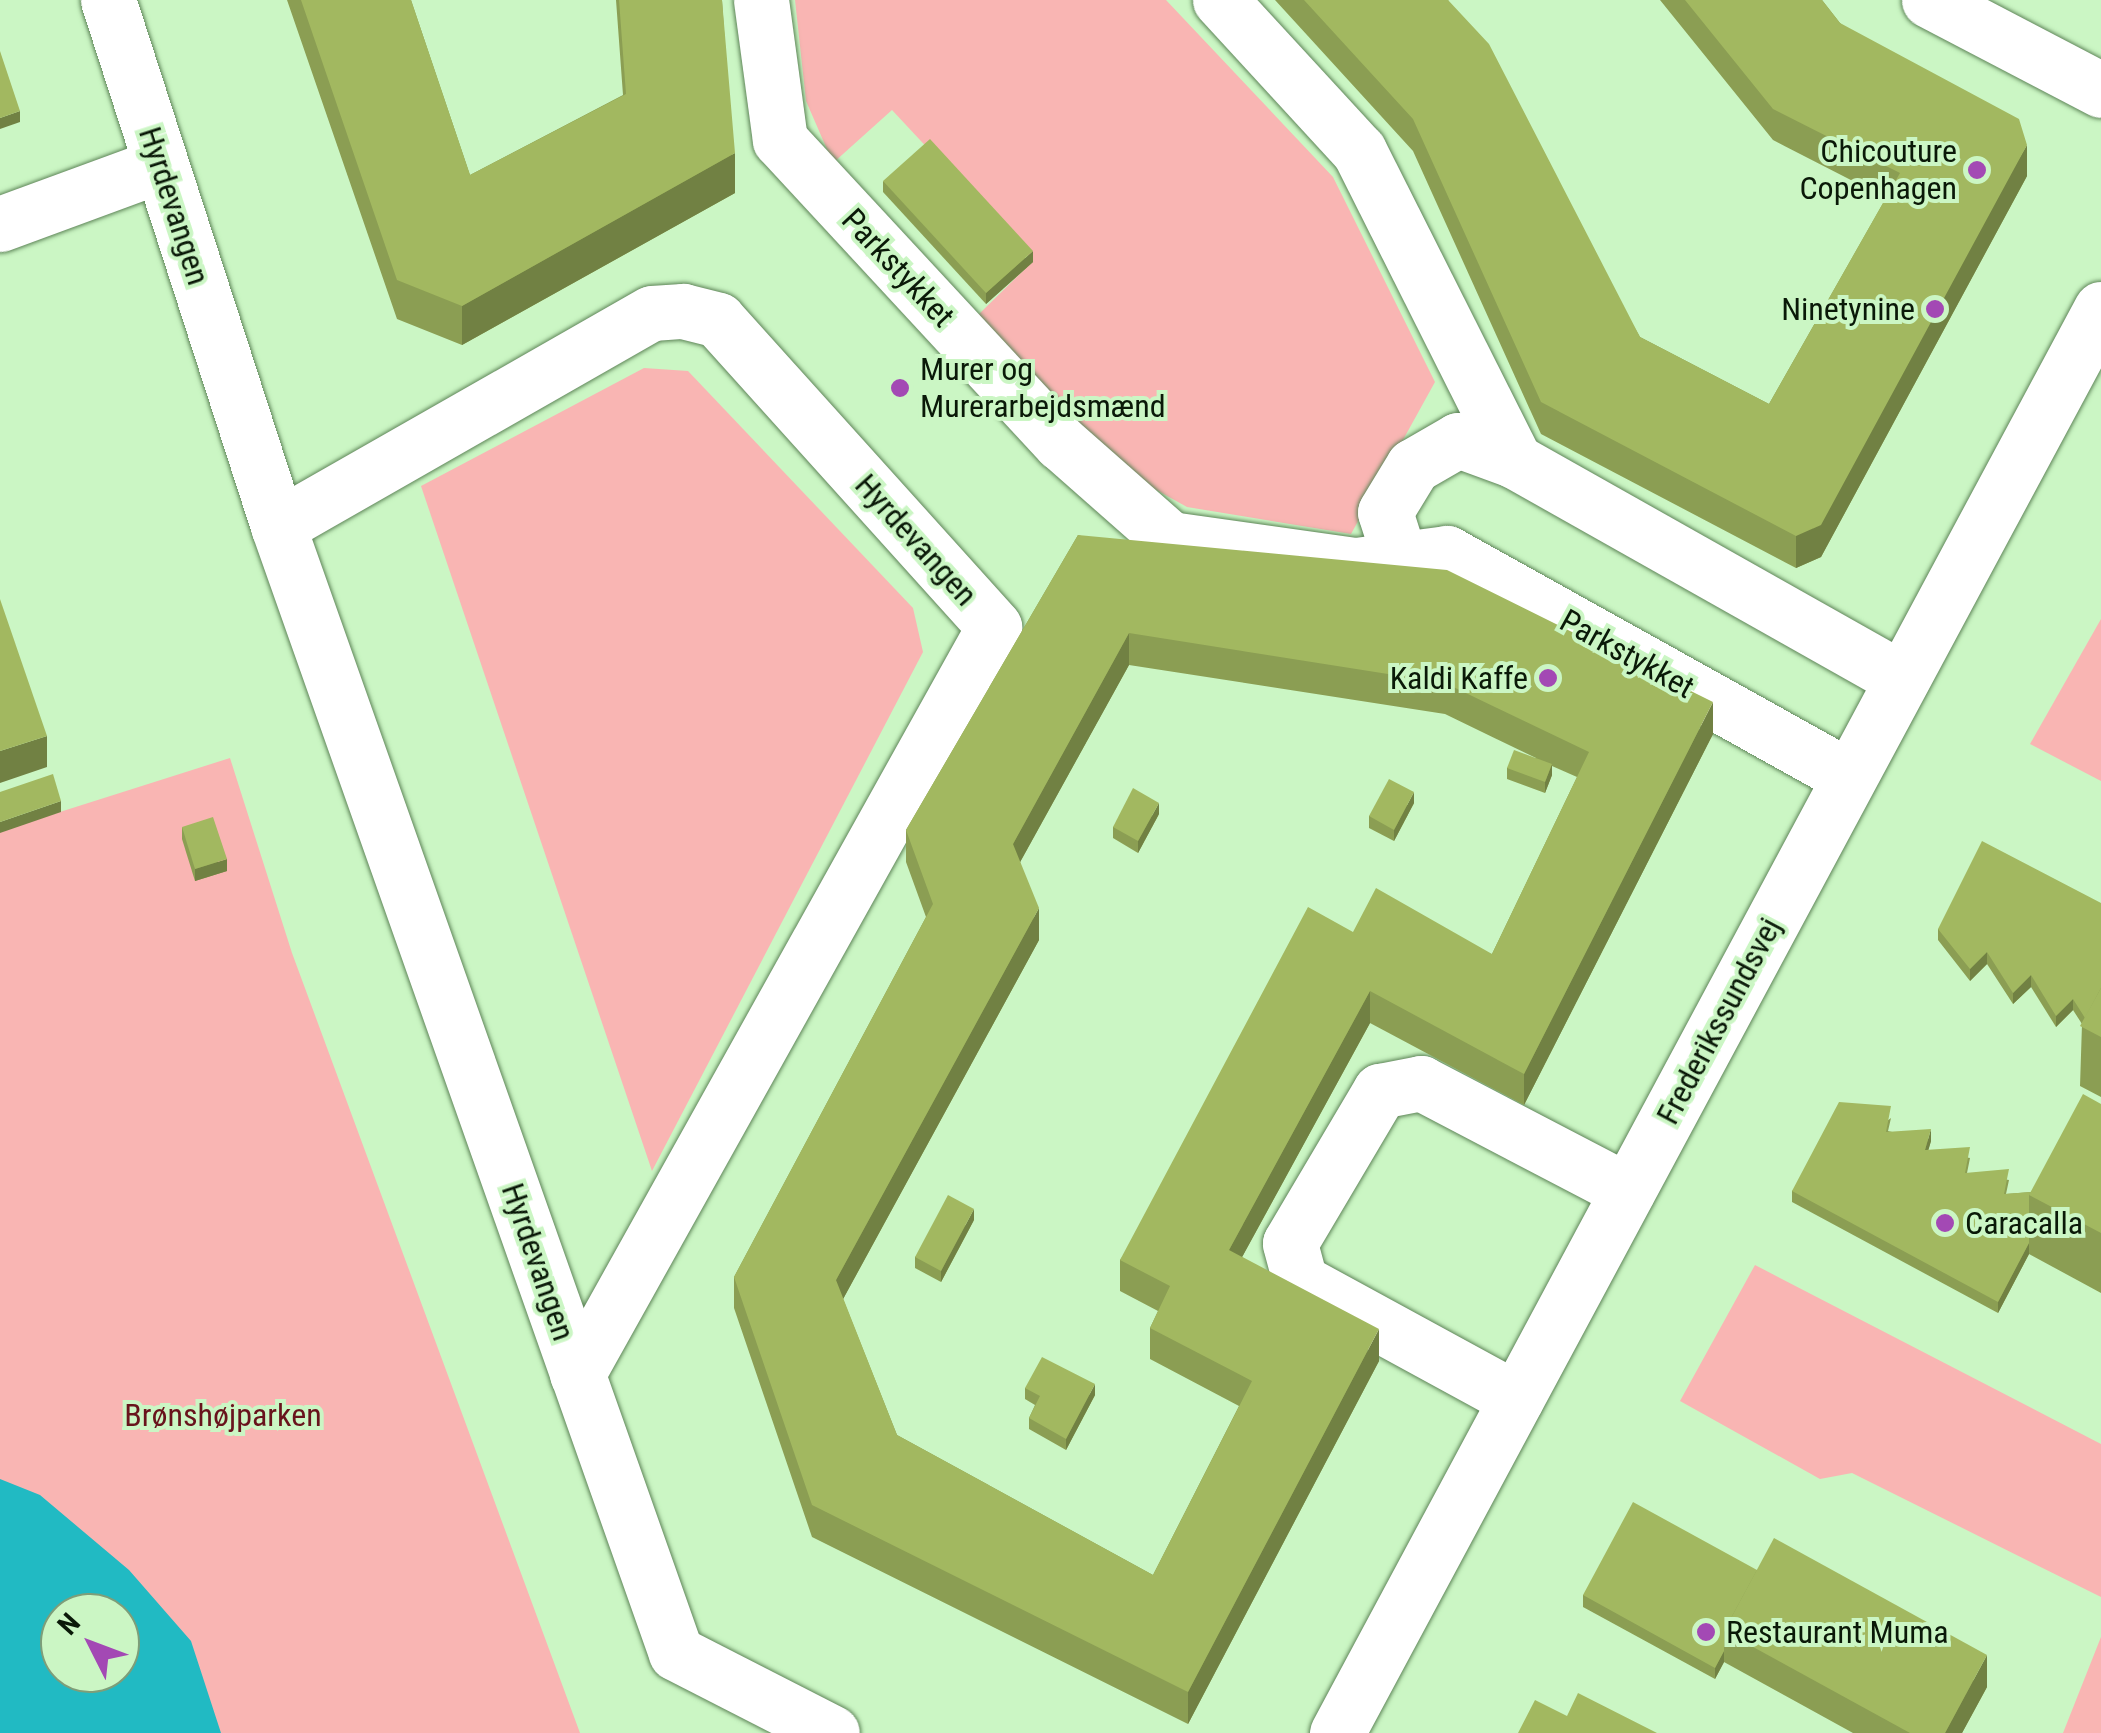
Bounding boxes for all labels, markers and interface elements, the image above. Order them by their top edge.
street label: Hyrdevangen [130,122,218,290]
place label: Chicouture Copenhagen [1799,133,1957,208]
marker: Chicouture Copenhagen [1966,159,1988,181]
street label: Parkstykket [834,201,962,335]
place label: Ninetynine [1781,290,1915,328]
marker: Ninetynine [1924,298,1946,320]
place label: Murer og Murerarbejdsmænd [920,351,1166,426]
marker: Murer og Murerarbejdsmænd [889,377,911,399]
street label: Hyrdevangen [847,466,985,614]
street label: Parkstykket [1553,601,1701,707]
place label: Kaldi Kaffe [1390,659,1528,697]
marker: Kaldi Kaffe [1537,667,1559,689]
street label: Frederikssundsvej [1649,911,1789,1131]
street label: Hyrdevangen [493,1178,583,1346]
place label: Caracalla [1965,1204,2083,1242]
marker: Caracalla [1934,1212,1956,1234]
park label: Brønshøjparken [124,1396,322,1434]
north arrow [40,1593,140,1693]
text: N [51,1607,87,1641]
place label: Restaurant Muma [1726,1613,1949,1651]
marker: Restaurant Muma [1695,1621,1717,1643]

